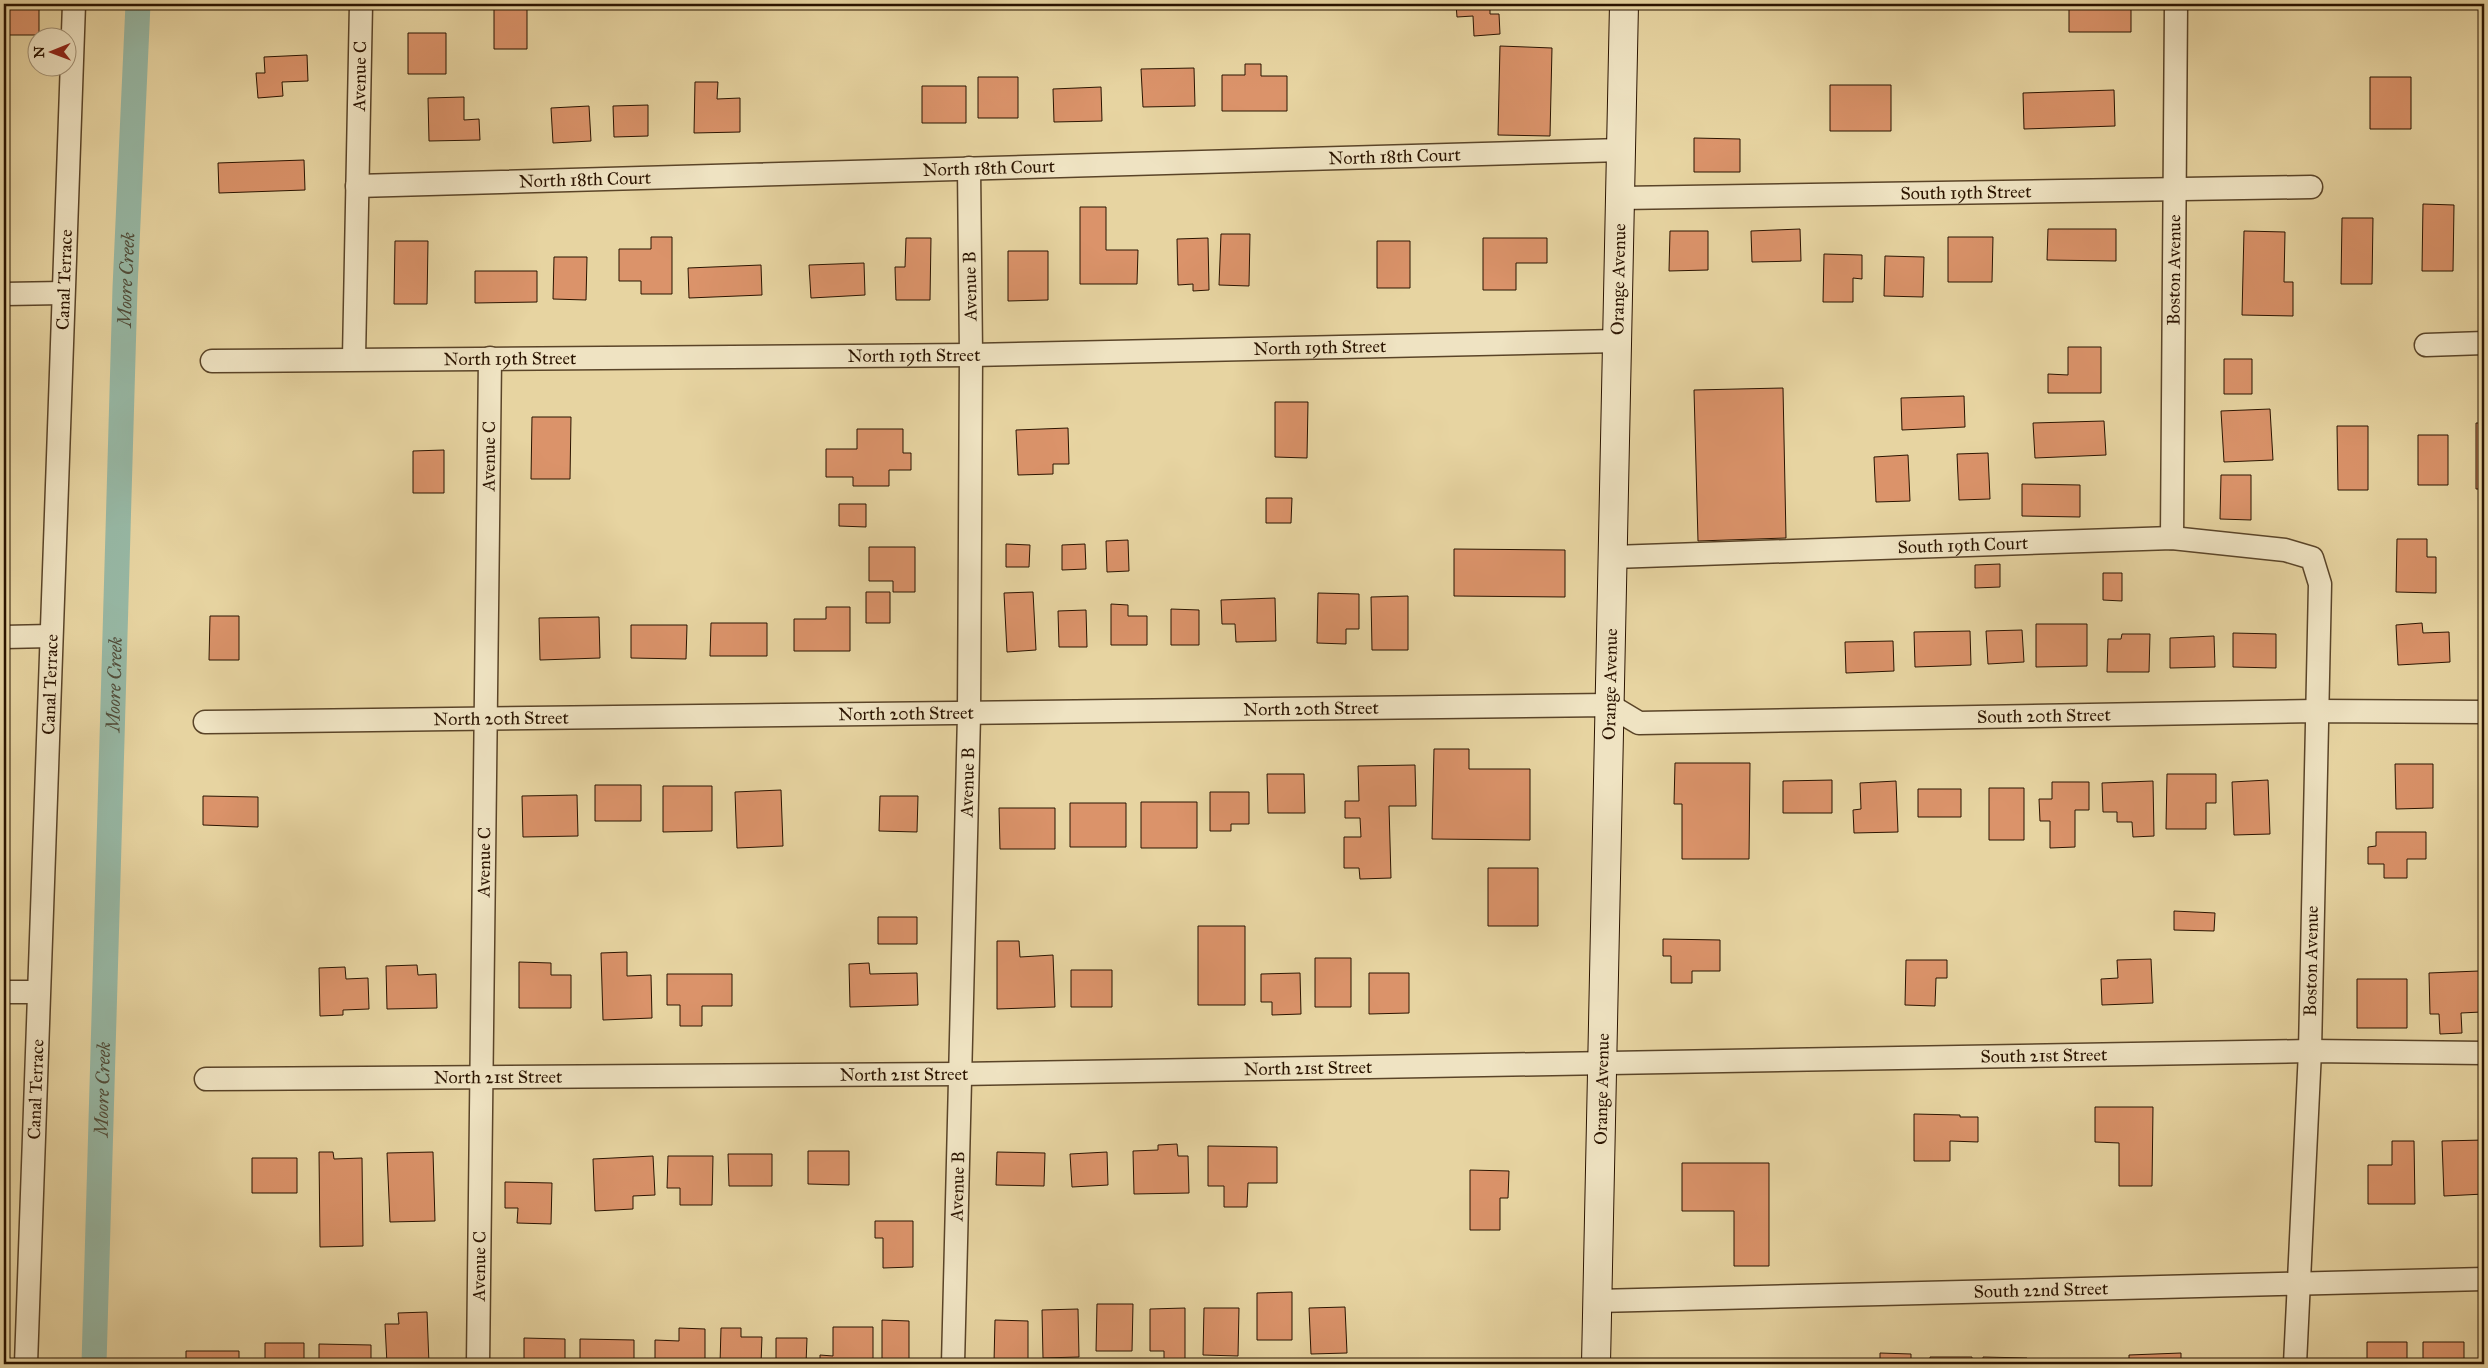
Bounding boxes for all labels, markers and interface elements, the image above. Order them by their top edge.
north arrow [28,28,78,78]
street label: Avenue C [348,41,371,112]
text: N [31,46,48,58]
street label: North 18th Court [1328,144,1462,169]
street label: North 18th Court [922,155,1056,181]
street label: North 18th Court [518,167,652,192]
street label: South 19th Street [1900,180,2032,205]
street label: Boston Avenue [2163,214,2185,326]
street label: Orange Avenue [1606,223,1630,335]
street label: Canal Terrace [52,229,77,330]
water label: Moore Creek [113,231,140,329]
street label: Avenue B [958,251,982,322]
street label: North 19th Street [1253,335,1387,360]
street label: North 19th Street [847,344,981,367]
street label: North 19th Street [443,347,577,370]
street label: Avenue C [477,421,500,492]
street label: South 19th Court [1897,532,2029,558]
street label: Orange Avenue [1598,628,1622,740]
street label: Canal Terrace [37,634,63,735]
water label: Moore Creek [101,636,127,734]
street label: North 20th Street [1243,697,1379,720]
street label: North 20th Street [838,702,974,725]
street label: South 20th Street [1977,704,2112,728]
street label: North 20th Street [433,707,570,730]
street label: Avenue B [955,747,979,818]
street label: Avenue C [473,827,495,898]
street label: Boston Avenue [2299,905,2323,1017]
street label: Orange Avenue [1590,1033,1614,1145]
street label: Canal Terrace [23,1039,48,1140]
water label: Moore Creek [90,1041,115,1139]
street label: South 21st Street [1980,1043,2108,1068]
street label: North 21st Street [1243,1056,1373,1080]
street label: North 21st Street [840,1063,969,1086]
street label: North 21st Street [434,1066,563,1088]
street label: Avenue B [946,1151,969,1222]
street label: Avenue C [468,1231,491,1302]
street label: South 22nd Street [1973,1277,2109,1303]

